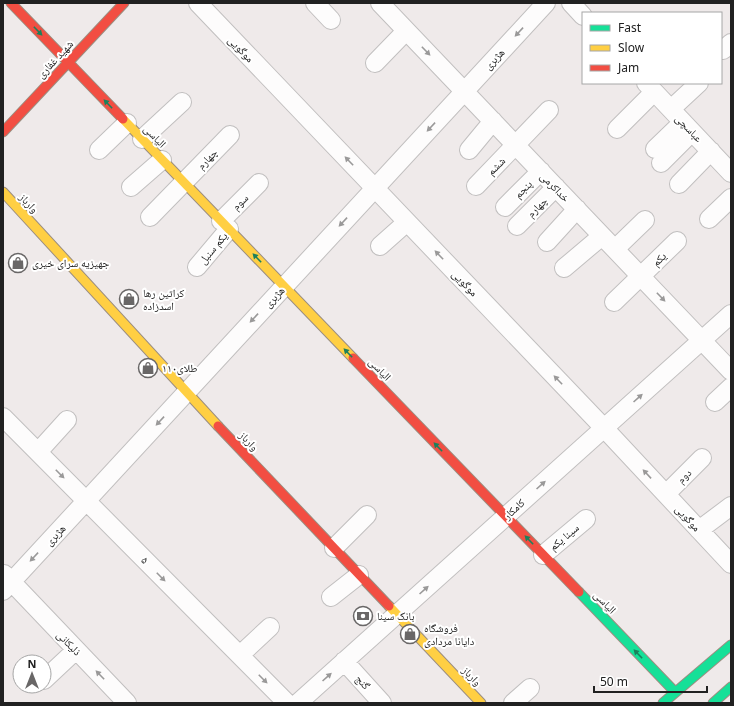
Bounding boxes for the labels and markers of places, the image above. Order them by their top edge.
shop icon: جهیزیه سرای خیری [7,252,29,274]
place label: جهیزیه سرای خیری [32,255,109,270]
place label: کراتین رها اسدزاده [143,285,185,313]
shop icon: کراتین رها اسدزاده [118,288,140,310]
shop icon: طلای۱۱۰ [137,357,159,379]
place label: طلای۱۱۰ [162,360,198,375]
bank icon: بانک سینا [352,605,374,627]
place label: بانک سینا [377,608,414,623]
place label: فروشگاه دایانا مردادی [424,620,475,648]
shop icon: فروشگاه دایانا مردادی [399,623,421,645]

